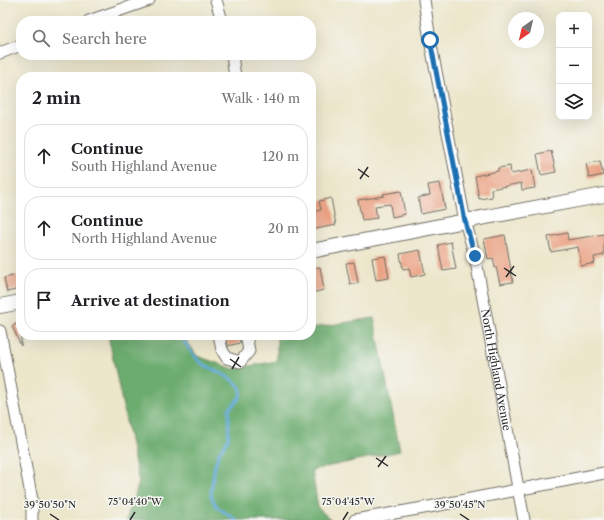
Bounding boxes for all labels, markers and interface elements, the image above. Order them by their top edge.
north arrow [508,12,544,48]
map controls [556,12,592,120]
button: + [556,12,592,48]
search box [16,16,316,60]
icon: search [30,27,52,49]
text: Search here [62,29,147,48]
route start [421,31,439,49]
button: − [556,48,592,84]
button: layers [556,84,592,120]
text: 2 min [32,88,81,108]
text: Walk · 140 m [222,90,300,106]
text: Continue [71,139,143,158]
icon: ahead [33,145,55,167]
text: 120 m [262,148,299,164]
text: South Highland Avenue [71,158,217,174]
text: Continue [71,211,143,230]
icon: ahead [33,217,55,239]
text: 20 m [268,220,299,236]
text: North Highland Avenue [71,230,217,246]
route end [466,247,484,265]
icon: arrive [33,289,55,311]
text: Arrive at destination [71,291,230,310]
street label: North Highland Avenue [478,308,514,432]
text: 75°04'40"W [108,495,163,508]
text: 75°04'45"W [321,495,376,508]
text: 39°50'50"N [24,498,76,511]
text: 39°50'45"N [434,498,486,511]

